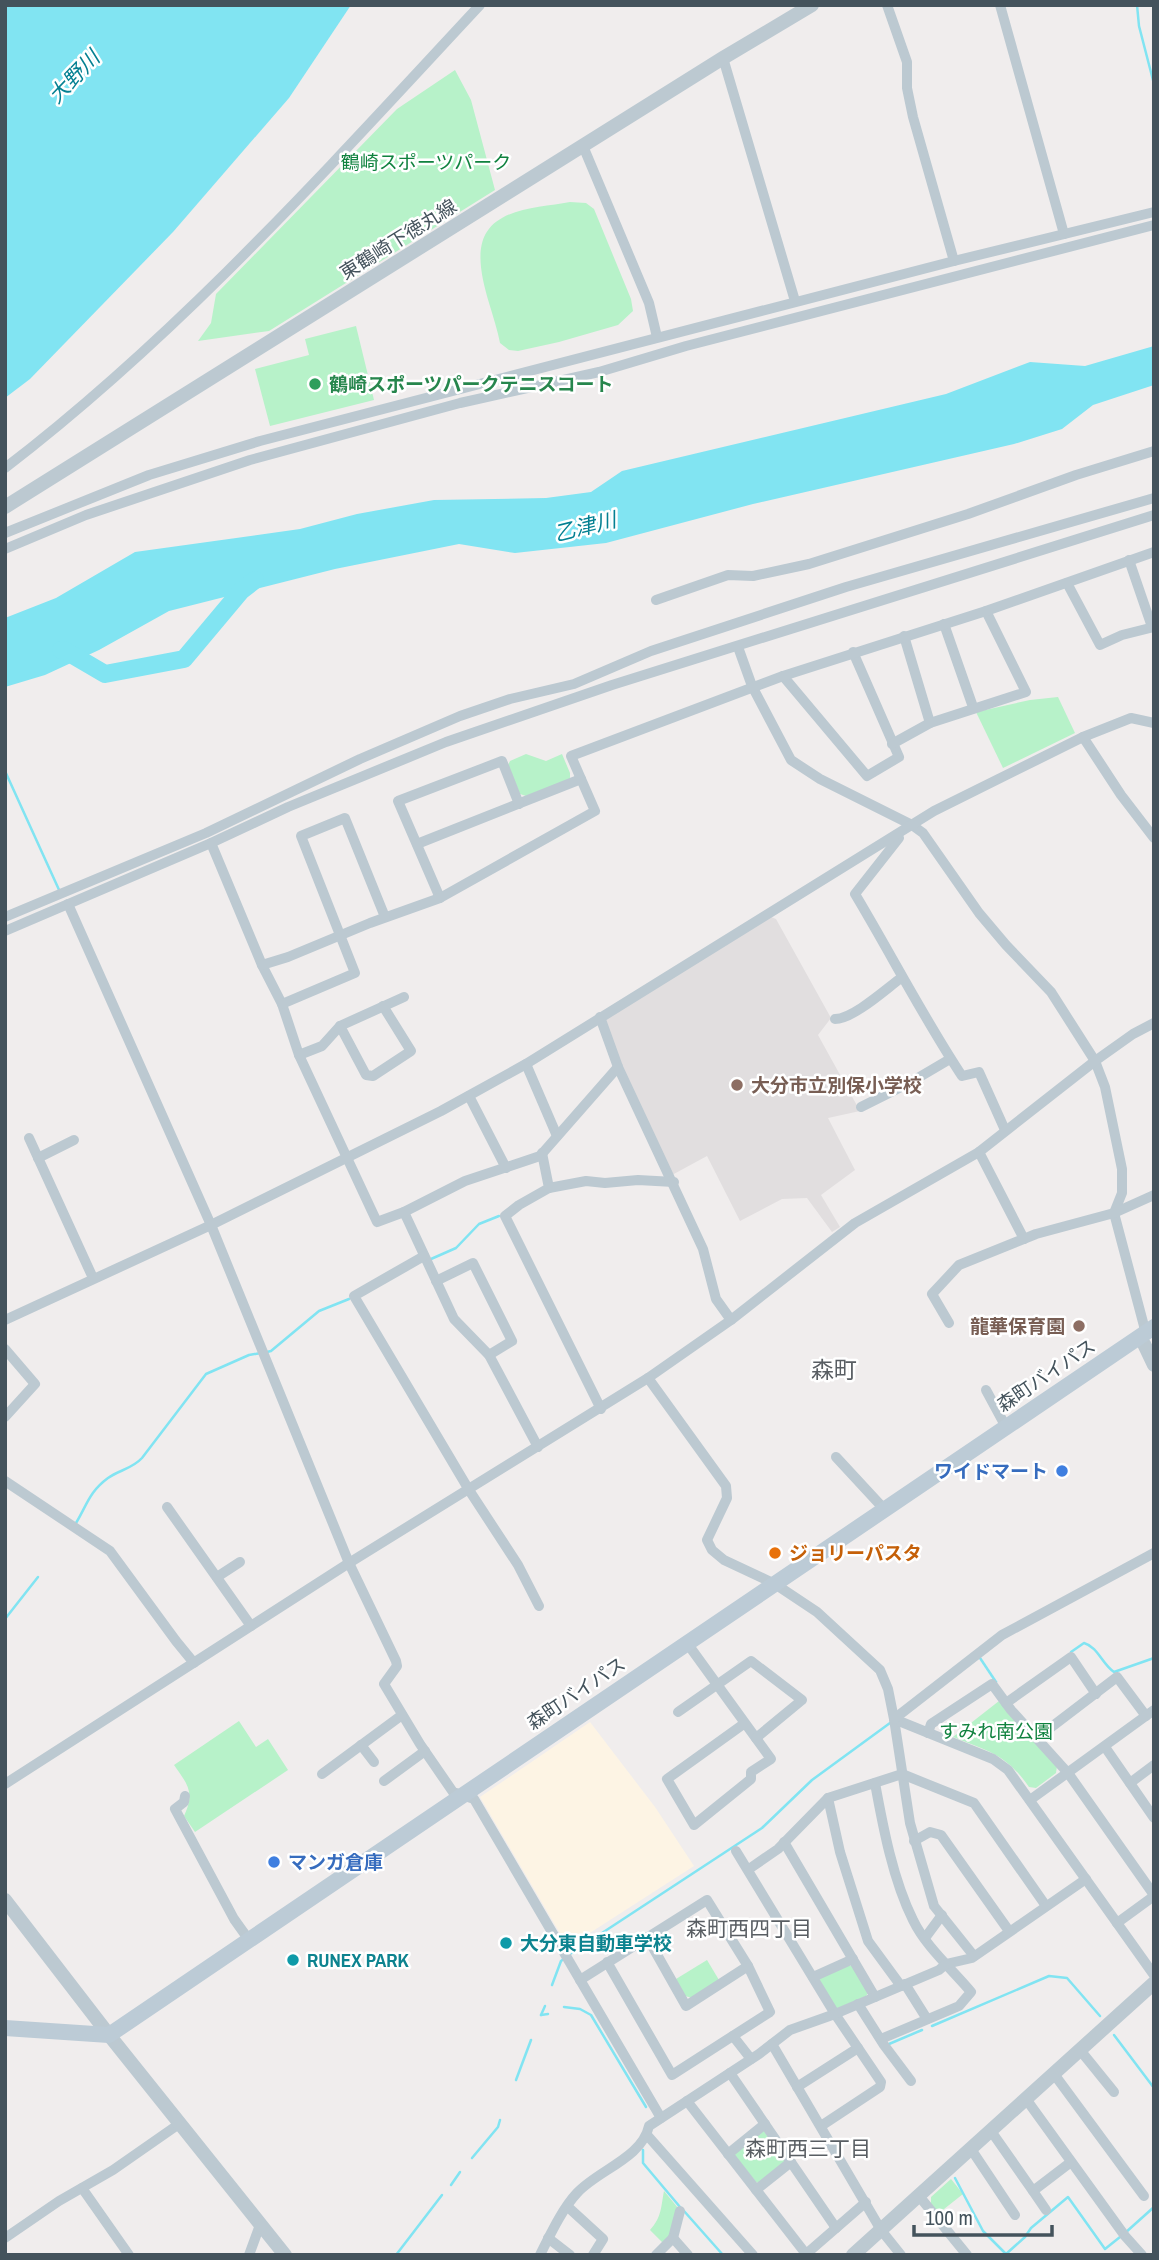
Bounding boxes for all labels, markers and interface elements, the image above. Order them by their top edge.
water label: 大野川 [41,42,107,109]
park label: 鶴崎スポーツパーク [341,149,511,175]
street label: 東鶴崎下徳丸線 [335,193,461,285]
place label: 鶴崎スポーツパークテニスコート [329,371,614,397]
marker: 鶴崎スポーツパークテニスコート [307,376,323,392]
water label: 乙津川 [551,504,621,548]
place label: 大分市立別保小学校 [751,1072,922,1098]
marker: 大分市立別保小学校 [729,1077,745,1093]
place label: 龍華保育園 [970,1313,1065,1339]
marker: 龍華保育園 [1071,1318,1087,1334]
street label: 森町バイパス [992,1332,1100,1418]
district label: 森町 [811,1354,857,1385]
place label: ワイドマート [934,1458,1048,1484]
marker: ワイドマート [1054,1463,1070,1479]
place label: ジョリーパスタ [789,1540,922,1566]
marker: ジョリーパスタ [767,1545,783,1561]
street label: 森町バイパス [522,1650,630,1736]
park label: すみれ南公園 [939,1718,1053,1744]
place label: マンガ倉庫 [288,1849,383,1875]
marker: マンガ倉庫 [266,1854,282,1870]
district label: 森町西四丁目 [686,1914,812,1943]
place label: 大分東自動車学校 [520,1930,672,1956]
marker: 大分東自動車学校 [498,1935,514,1951]
place label: RUNEX PARK [307,1947,410,1973]
marker: RUNEX PARK [285,1952,301,1968]
district label: 森町西三丁目 [745,2134,871,2163]
scale bar [914,2194,1052,2238]
text: 100 m [925,2203,973,2232]

